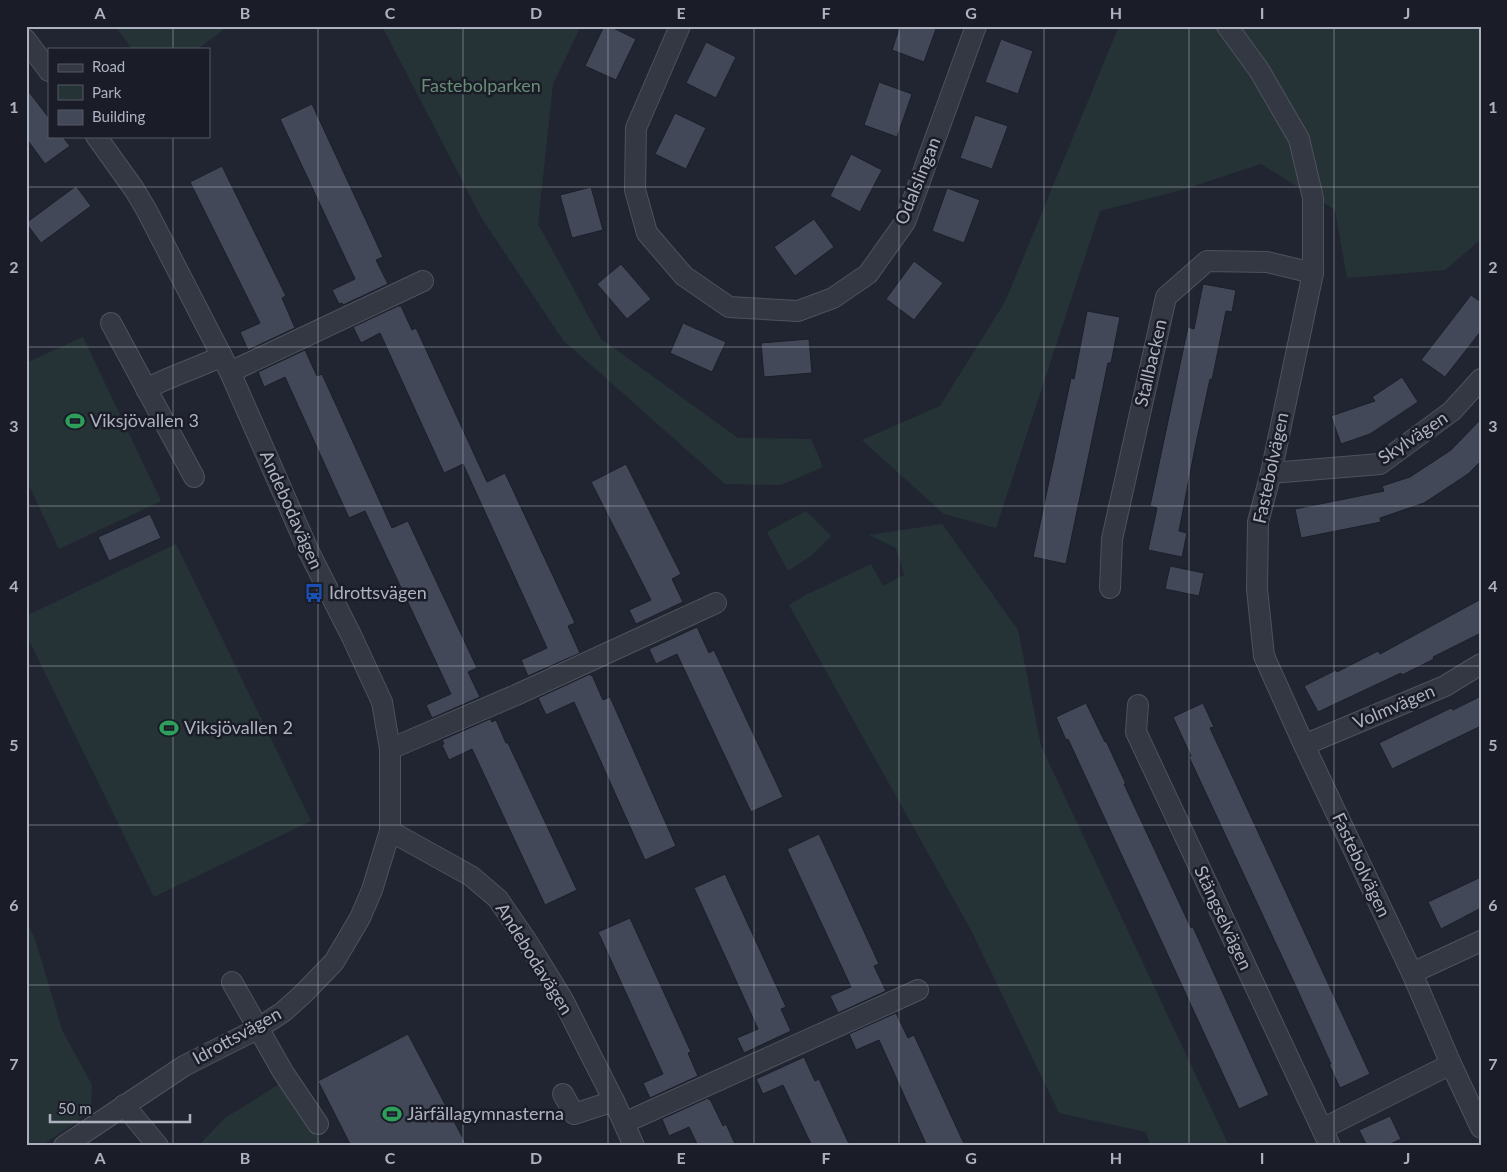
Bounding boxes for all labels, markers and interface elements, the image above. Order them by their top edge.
text: A [93,3,106,22]
text: B [240,3,250,22]
text: C [385,3,396,22]
text: D [530,3,542,22]
text: E [676,3,686,22]
text: F [821,3,831,22]
text: G [965,3,977,22]
text: H [1110,3,1122,22]
text: I [1260,3,1264,22]
text: J [1404,3,1410,22]
legend [48,48,210,138]
text: Road [92,57,125,75]
park label: Fastebolparken [421,74,541,96]
text: Park [92,83,122,101]
text: 1 [9,97,19,116]
text: 1 [1488,97,1498,116]
text: Building [92,107,145,125]
street label: Odalslingan [890,134,945,228]
text: 2 [9,257,19,276]
text: 2 [1488,257,1498,276]
street label: Stallbacken [1129,317,1171,409]
street label: Skylvägen [1374,406,1451,468]
place label: Viksjövallen 3 [90,409,199,431]
sports icon: Viksjövallen 3 [64,410,86,432]
street label: Fastebolvägen [1248,410,1293,525]
text: 3 [9,416,19,435]
text: 3 [1488,416,1498,435]
street label: Andebodavägen [256,447,328,572]
text: 4 [9,576,19,595]
text: 4 [1488,576,1498,595]
place label: Idrottsvägen [329,581,427,603]
bus stop icon: Idrottsvägen [303,582,325,604]
street label: Volmvägen [1349,679,1438,733]
place label: Viksjövallen 2 [184,716,293,738]
sports icon: Viksjövallen 2 [158,717,180,739]
text: 5 [9,735,19,754]
text: 5 [1488,735,1498,754]
street label: Fastebolvägen [1328,809,1396,920]
street label: Stängselvägen [1190,862,1258,973]
text: 6 [9,895,19,914]
text: 6 [1488,895,1498,914]
street label: Andebodavägen [492,898,578,1018]
street label: Idrottsvägen [188,1002,285,1068]
text: 7 [9,1054,19,1073]
text: 7 [1488,1054,1498,1073]
scale bar [50,1092,190,1124]
text: 50 m [58,1099,92,1117]
place label: Järfällagymnasterna [407,1102,564,1124]
sports icon: Järfällagymnasterna [381,1103,403,1125]
text: A [93,1148,106,1167]
text: B [240,1148,250,1167]
text: C [385,1148,396,1167]
text: D [530,1148,542,1167]
text: E [676,1148,686,1167]
text: F [821,1148,831,1167]
text: G [965,1148,977,1167]
text: H [1110,1148,1122,1167]
text: I [1260,1148,1264,1167]
text: J [1404,1148,1410,1167]

